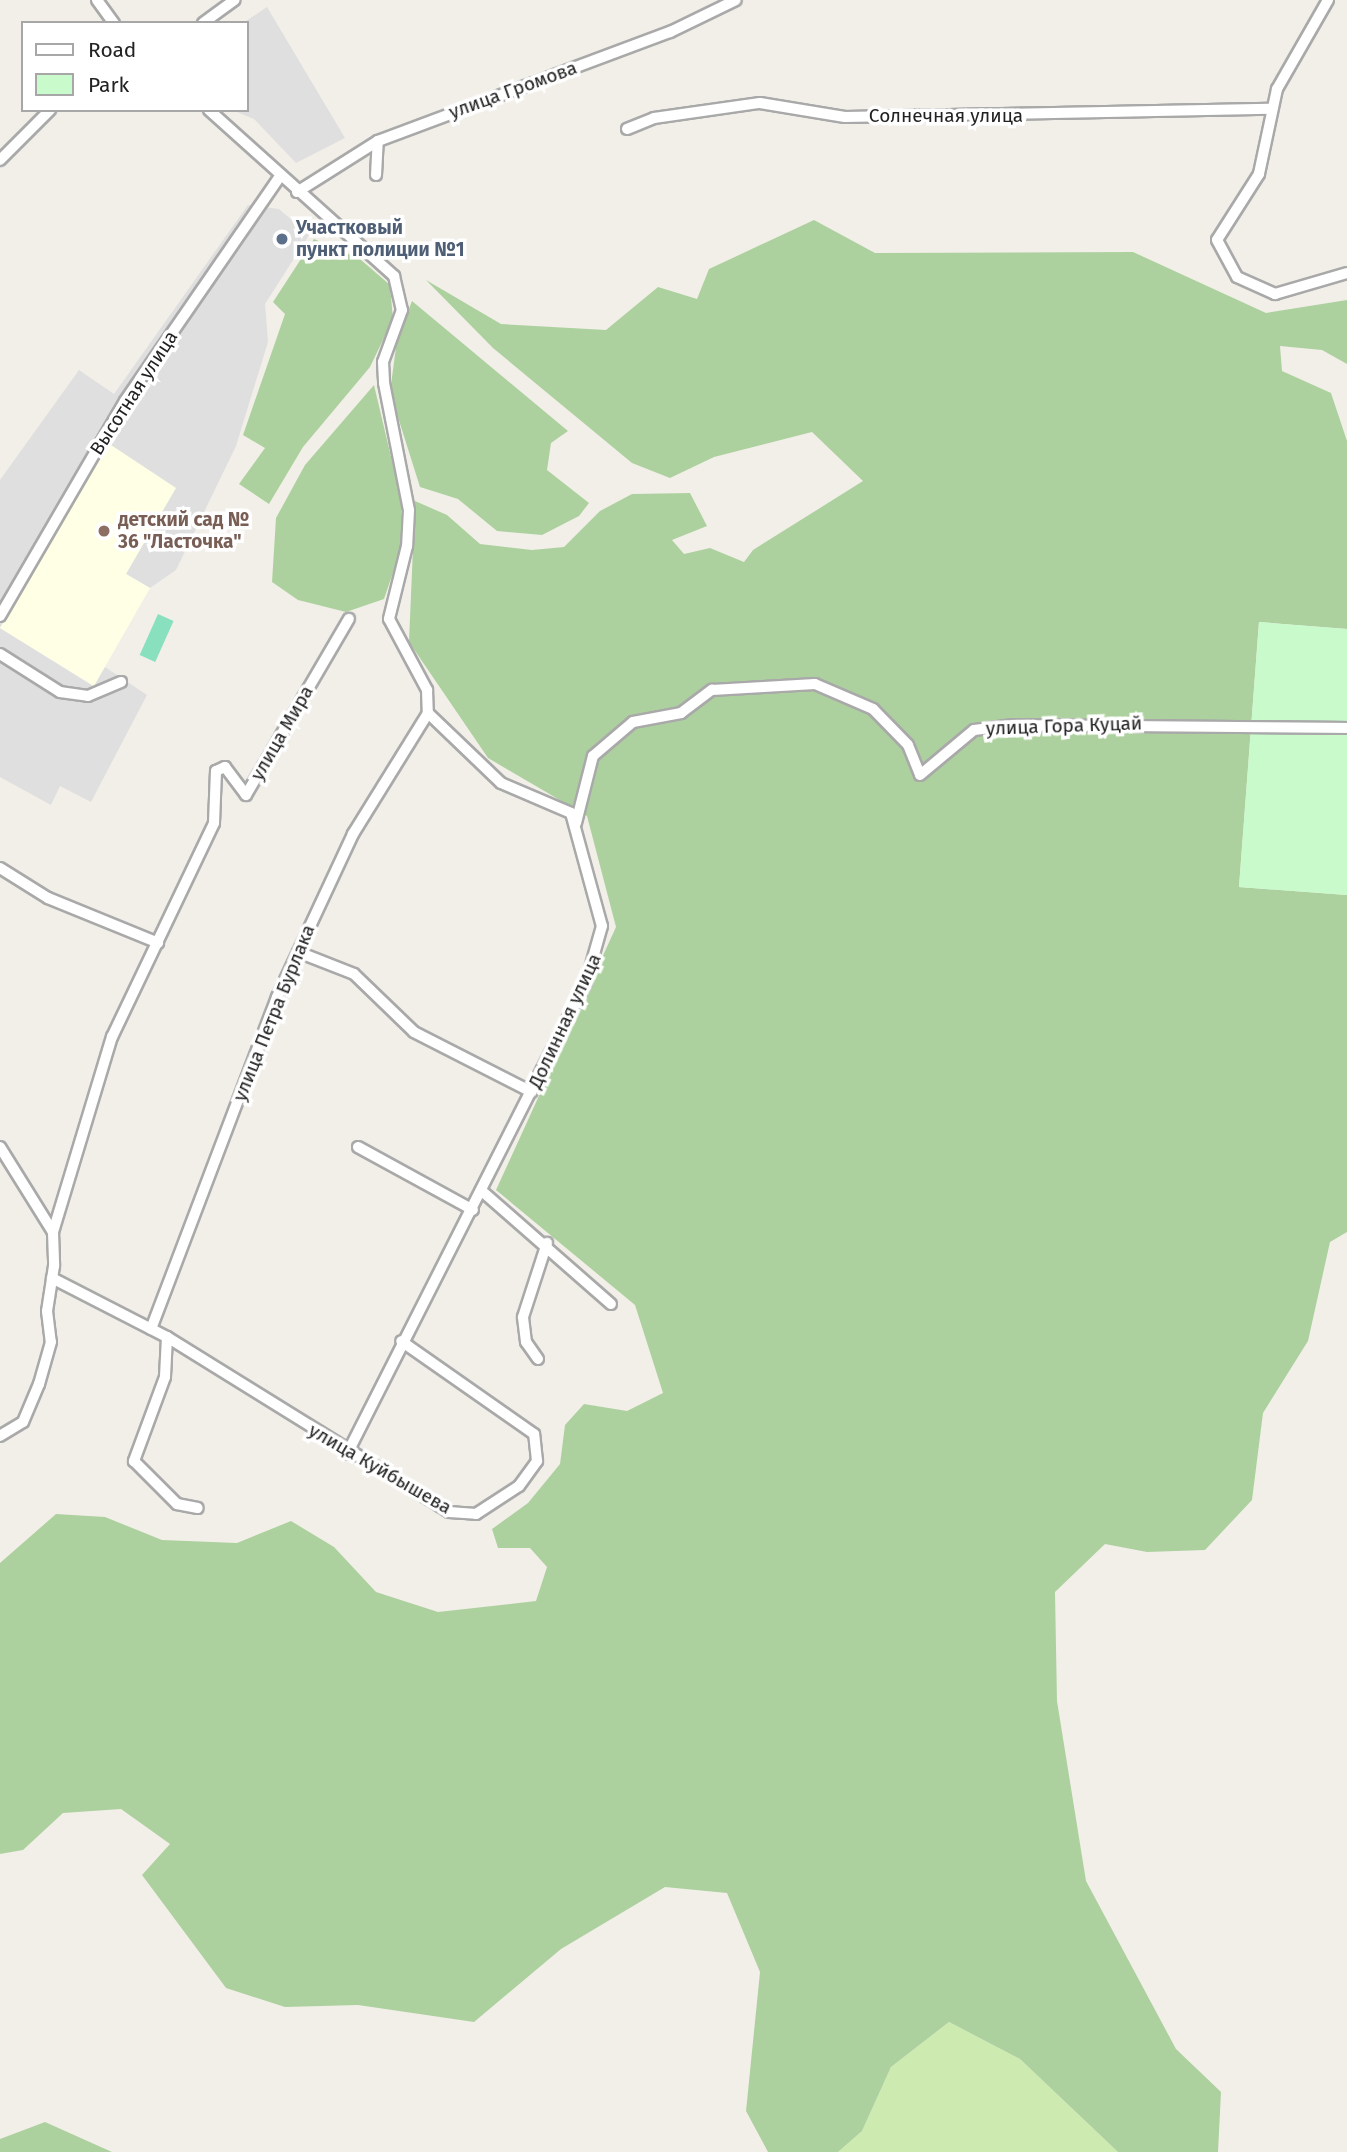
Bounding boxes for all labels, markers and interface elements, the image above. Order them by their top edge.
legend [21,21,248,112]
text: Road [88,37,136,63]
street label: улица Громова [446,56,580,124]
text: Park [88,72,129,98]
street label: Солнечная улица [869,105,1023,127]
place label: Участковый пункт полиции №1 [296,217,465,261]
marker: Участковый пункт полиции №1 [274,231,290,247]
street label: Высотная улица [85,327,183,459]
place label: детский сад № 36 "Ласточка" [118,509,249,553]
marker: детский сад № 36 "Ласточка" [96,523,112,539]
street label: улица Мира [246,682,318,784]
street label: улица Гора Куцай [985,712,1143,740]
street label: улица Петра Бурлака [228,921,320,1105]
street label: Долинная улица [524,950,606,1092]
street label: улица Куйбышева [305,1419,455,1519]

